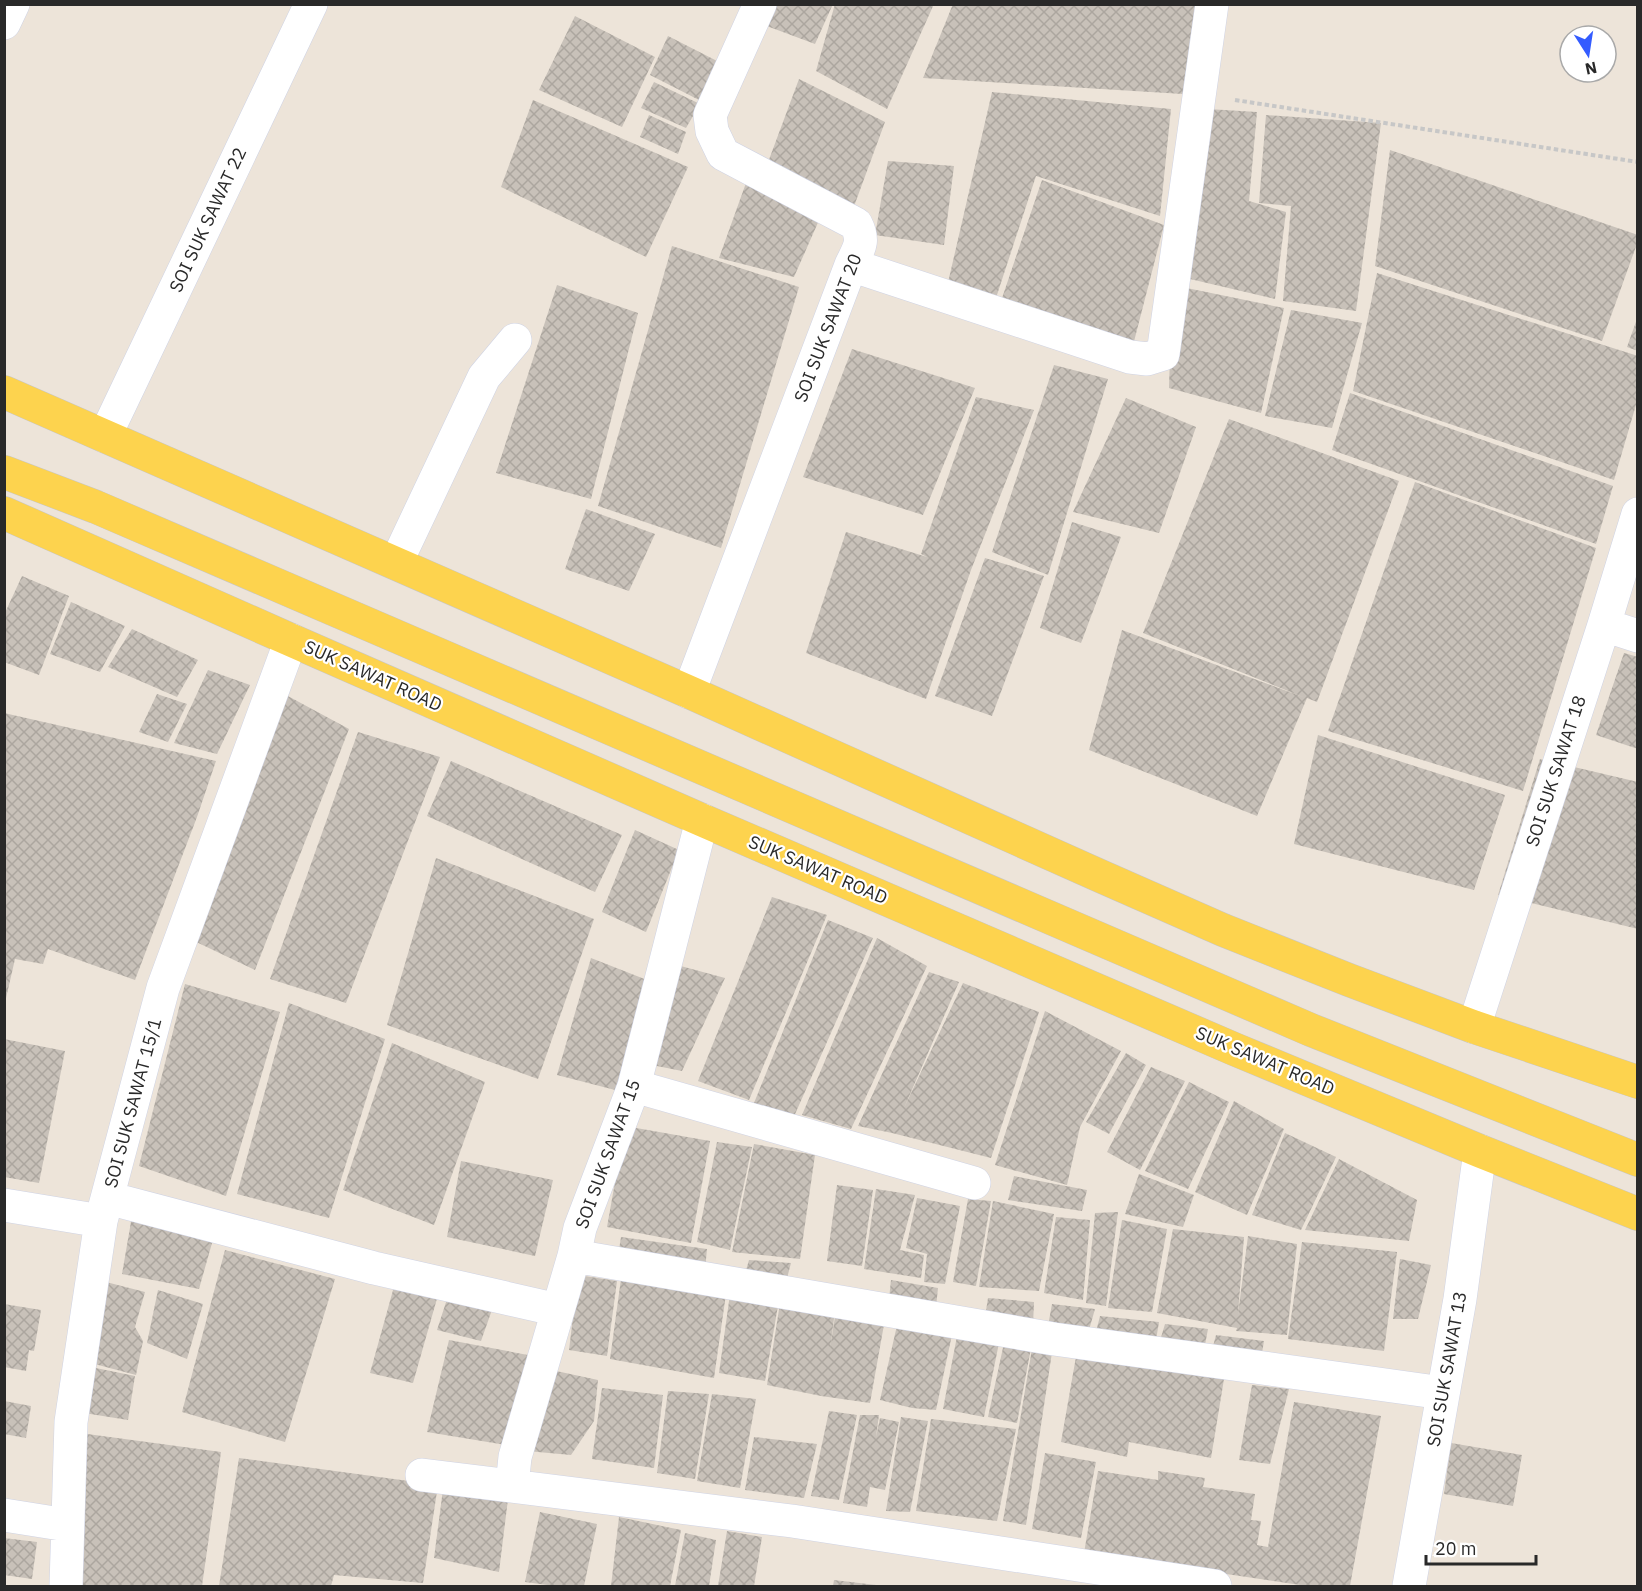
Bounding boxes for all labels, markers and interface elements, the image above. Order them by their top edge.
north arrow [1558,24,1618,84]
text: N [1583,58,1599,80]
street label: SOI SUK SAWAT 22 [164,144,251,296]
street label: SOI SUK SAWAT 20 [789,250,866,405]
street label: SUK SAWAT ROAD [301,635,446,716]
street label: SOI SUK SAWAT 18 [1520,692,1591,849]
street label: SUK SAWAT ROAD [745,830,891,909]
street label: SOI SUK SAWAT 15/1 [99,1015,166,1190]
street label: SUK SAWAT ROAD [1192,1021,1338,1100]
street label: SOI SUK SAWAT 15 [570,1076,645,1232]
street label: SOI SUK SAWAT 13 [1422,1289,1471,1448]
scale bar [1426,1528,1536,1566]
text: 20 m [1435,1537,1477,1560]

